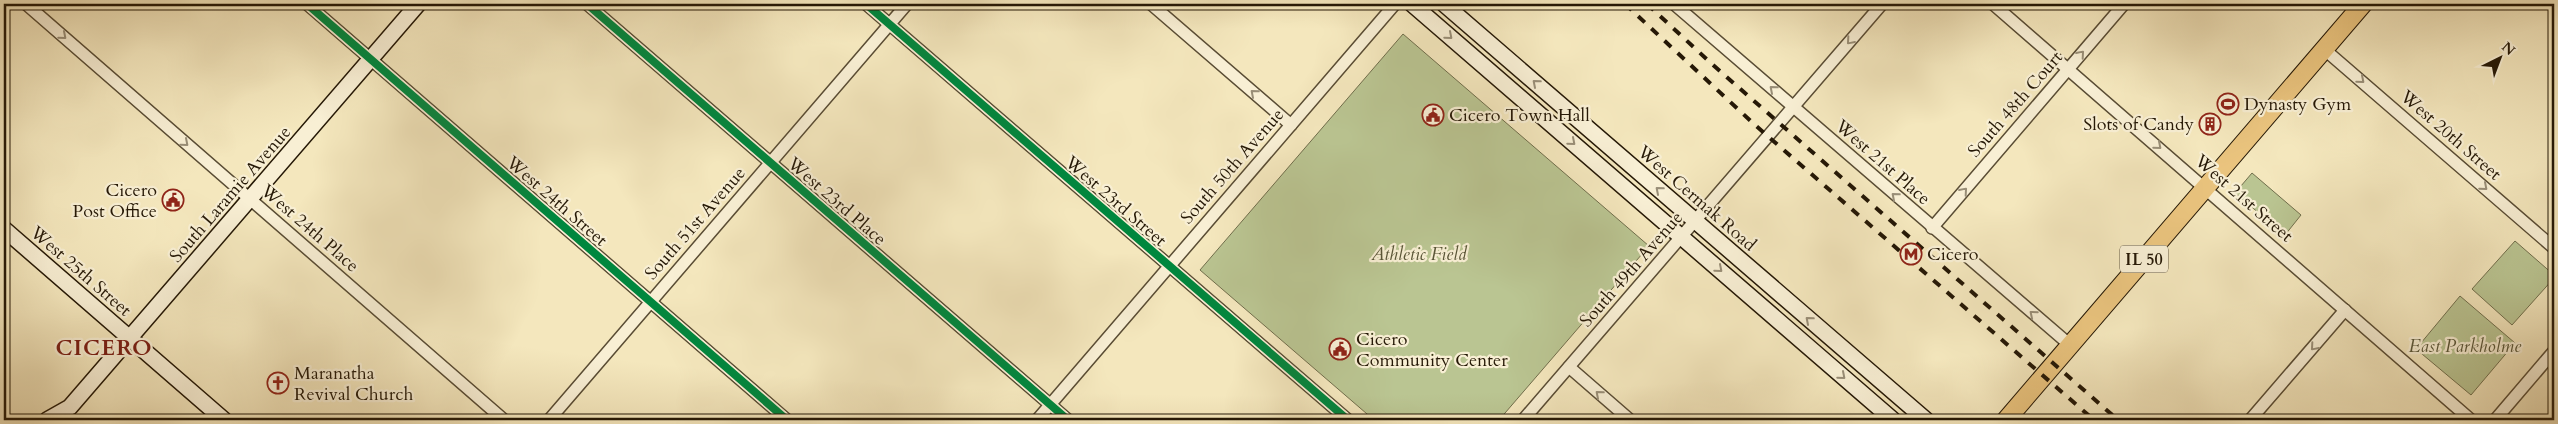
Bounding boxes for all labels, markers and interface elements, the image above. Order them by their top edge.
one-way arrow [57,30,66,39]
one-way arrow [1444,30,1453,39]
north arrow [2476,32,2526,82]
one-way arrow [1847,35,1856,44]
text: N [2497,38,2519,60]
street label: South 48th Court [1962,46,2069,163]
one-way arrow [2075,51,2084,60]
one-way arrow [2355,75,2364,83]
one-way arrow [1533,80,1542,89]
street label: West 20th Street [2394,84,2507,187]
one-way arrow [1769,86,1778,95]
one-way arrow [1250,90,1259,99]
sports icon: Dynasty Gym [2216,92,2240,116]
place label: Dynasty Gym [2244,92,2352,117]
street label: South 50th Avenue [1175,103,1290,230]
public building icon: Cicero Town Hall [1421,103,1445,127]
place label: Cicero Town Hall [1449,103,1590,128]
place label: Slots of Candy [2083,112,2194,137]
building icon: Slots of Candy [2198,112,2222,136]
street label: West 21st Place [1829,113,1936,211]
street label: South Laramie Avenue [164,121,297,268]
one-way arrow [180,137,189,146]
one-way arrow [1566,137,1575,146]
street label: West Cermak Road [1631,139,1762,257]
one-way arrow [2153,141,2162,150]
street label: West 21st Street [2188,148,2298,248]
street label: West 24th Street [500,150,613,253]
street label: West 23rd Street [1059,150,1172,253]
street label: West 23rd Place [781,151,891,251]
street label: South 51st Avenue [639,161,752,285]
place label: Cicero Post Office [73,178,157,224]
street label: West 24th Place [254,178,364,278]
one-way arrow [2478,181,2487,190]
one-way arrow [1655,187,1664,196]
one-way arrow [1958,187,1967,196]
public building icon: Cicero Post Office [161,188,185,212]
one-way arrow [1892,192,1901,201]
street label: South 49th Avenue [1574,206,1689,333]
street label: West 25th Street [24,220,137,323]
park label: Athletic Field [1370,242,1468,267]
metro station icon: Cicero [1899,242,1923,266]
place label: Cicero [1927,242,1979,267]
road number: IL 50 [2120,245,2168,272]
one-way arrow [1714,264,1723,273]
one-way arrow [2030,311,2039,319]
one-way arrow [1806,317,1815,326]
place label: Cicero Community Center [1356,327,1508,373]
district label: CICERO [56,333,153,363]
park label: East Parkholme [2409,334,2522,359]
public building icon: Cicero Community Center [1328,337,1352,361]
one-way arrow [2311,341,2319,350]
place label: Maranatha Revival Church [294,361,413,407]
one-way arrow [1836,370,1845,379]
church icon: Maranatha Revival Church [266,371,290,395]
one-way arrow [1596,391,1605,400]

